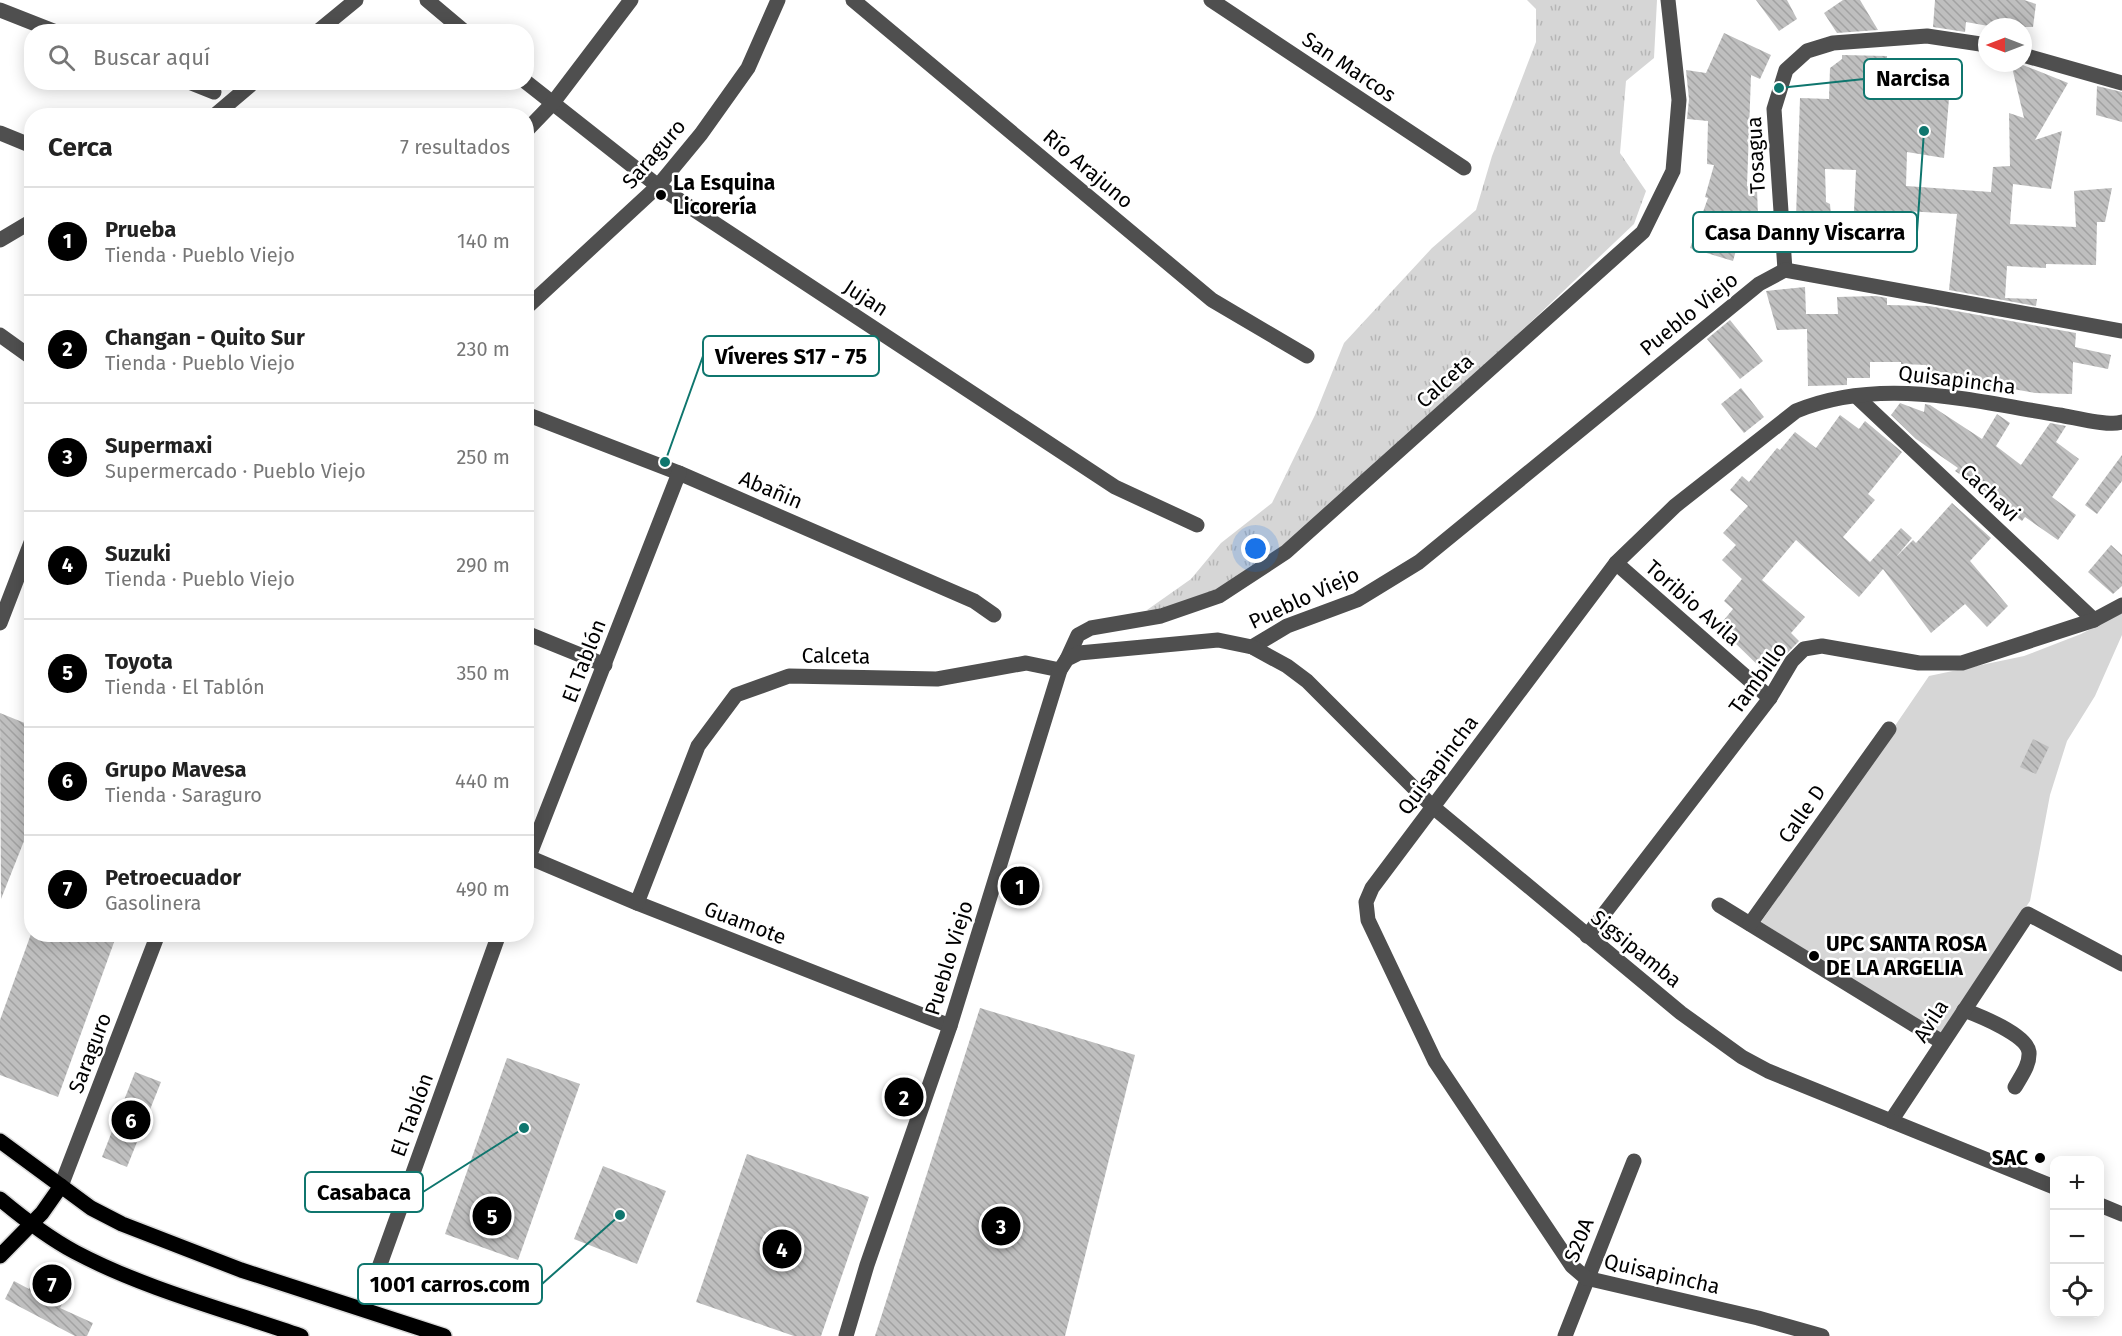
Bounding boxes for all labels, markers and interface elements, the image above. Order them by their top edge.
north arrow [1978,18,2032,72]
search box [24,24,534,90]
street label: San Marcos [1297,26,1401,108]
icon: search [45,41,78,74]
text: Buscar aquí [93,44,210,71]
callout: Narcisa [1864,59,1962,99]
text: Narcisa [1876,65,1950,92]
street label: Saraguro [617,114,691,194]
street label: Tosagua [1741,116,1771,194]
street label: Río Arajuno [1038,124,1138,214]
text: Cerca [48,132,113,163]
text: 7 resultados [400,135,510,159]
place label: La Esquina Licorería [673,170,775,220]
marker: La Esquina Licorería [654,188,668,202]
callout: Casa Danny Viscarra [1693,212,1917,252]
text: Prueba [105,216,176,243]
text: Casa Danny Viscarra [1705,219,1905,246]
text: 1 [63,229,72,253]
text: 140 m [457,229,510,253]
text: Tienda · Pueblo Viejo [105,243,295,267]
street label: Pueblo Viejo [1635,267,1743,361]
street label: Jujan [839,274,893,322]
text: Changan - Quito Sur [105,324,305,351]
callout: Víveres S17 - 75 [703,336,879,376]
text: 2 [62,337,73,361]
text: 230 m [457,337,510,361]
text: Víveres S17 - 75 [714,343,867,370]
street label: Calceta [1411,348,1479,414]
text: Tienda · Pueblo Viejo [105,351,295,375]
street label: Quisapincha [1897,360,2017,400]
text: Supermaxi [105,432,212,459]
text: 3 [62,445,73,469]
text: 250 m [456,445,510,469]
text: Supermercado · Pueblo Viejo [105,459,366,483]
street label: Cachavi [1955,459,2025,527]
street label: Abañin [735,465,807,515]
your location [1241,534,1270,563]
text: Suzuki [105,540,171,567]
text: 4 [62,553,73,577]
text: 290 m [456,553,510,577]
street label: Toribio Avila [1640,554,1746,652]
street label: Pueblo Viejo [1245,561,1363,635]
text: Tienda · Pueblo Viejo [105,567,295,591]
street label: El Tablón [556,616,612,706]
street label: Tambillo [1723,637,1793,719]
street label: Calceta [801,642,871,670]
text: Toyota [105,648,173,675]
text: 5 [62,661,73,685]
text: 350 m [456,661,510,685]
text: Tienda · El Tablón [105,675,265,699]
street label: Quisapincha [1392,710,1484,820]
text: Grupo Mavesa [105,756,247,783]
text: 6 [62,769,73,793]
text: 440 m [455,769,510,793]
street label: Calle D [1773,780,1831,848]
text: Tienda · Saraguro [105,783,262,807]
text: Petroecuador [105,864,241,891]
pin: 1 [1000,864,1040,908]
text: 7 [63,877,72,901]
text: 490 m [456,877,510,901]
text: Gasolinera [105,891,201,915]
street label: Guamote [700,895,790,951]
street label: Pueblo Viejo [919,897,979,1019]
street label: Sigsipamba [1585,905,1687,993]
place label: UPC SANTA ROSA DE LA ARGELIA [1826,931,1987,981]
marker: UPC SANTA ROSA DE LA ARGELIA [1807,949,1821,963]
street label: Avila [1908,995,1954,1047]
street label: Saraguro [63,1009,117,1097]
street label: El Tablón [385,1070,439,1160]
pin: 2 [884,1074,924,1120]
pin: 6 [112,1098,150,1142]
place label: SAC [1992,1145,2028,1171]
marker: SAC [2033,1151,2047,1165]
map controls [2050,1156,2104,1318]
button: + [2050,1156,2104,1210]
callout: Casabaca [305,1172,423,1212]
text: Casabaca [317,1179,411,1206]
pin: 5 [472,1194,512,1238]
pin: 3 [982,1204,1020,1248]
button: − [2050,1210,2104,1264]
street label: S20A [1558,1214,1600,1266]
pin: 4 [762,1226,802,1272]
street label: Quisapincha [1602,1248,1722,1300]
pin: 7 [32,1262,72,1306]
callout: 1001 carros.com [358,1264,542,1304]
button: locate [2050,1264,2104,1318]
text: 1001 carros.com [370,1271,530,1298]

